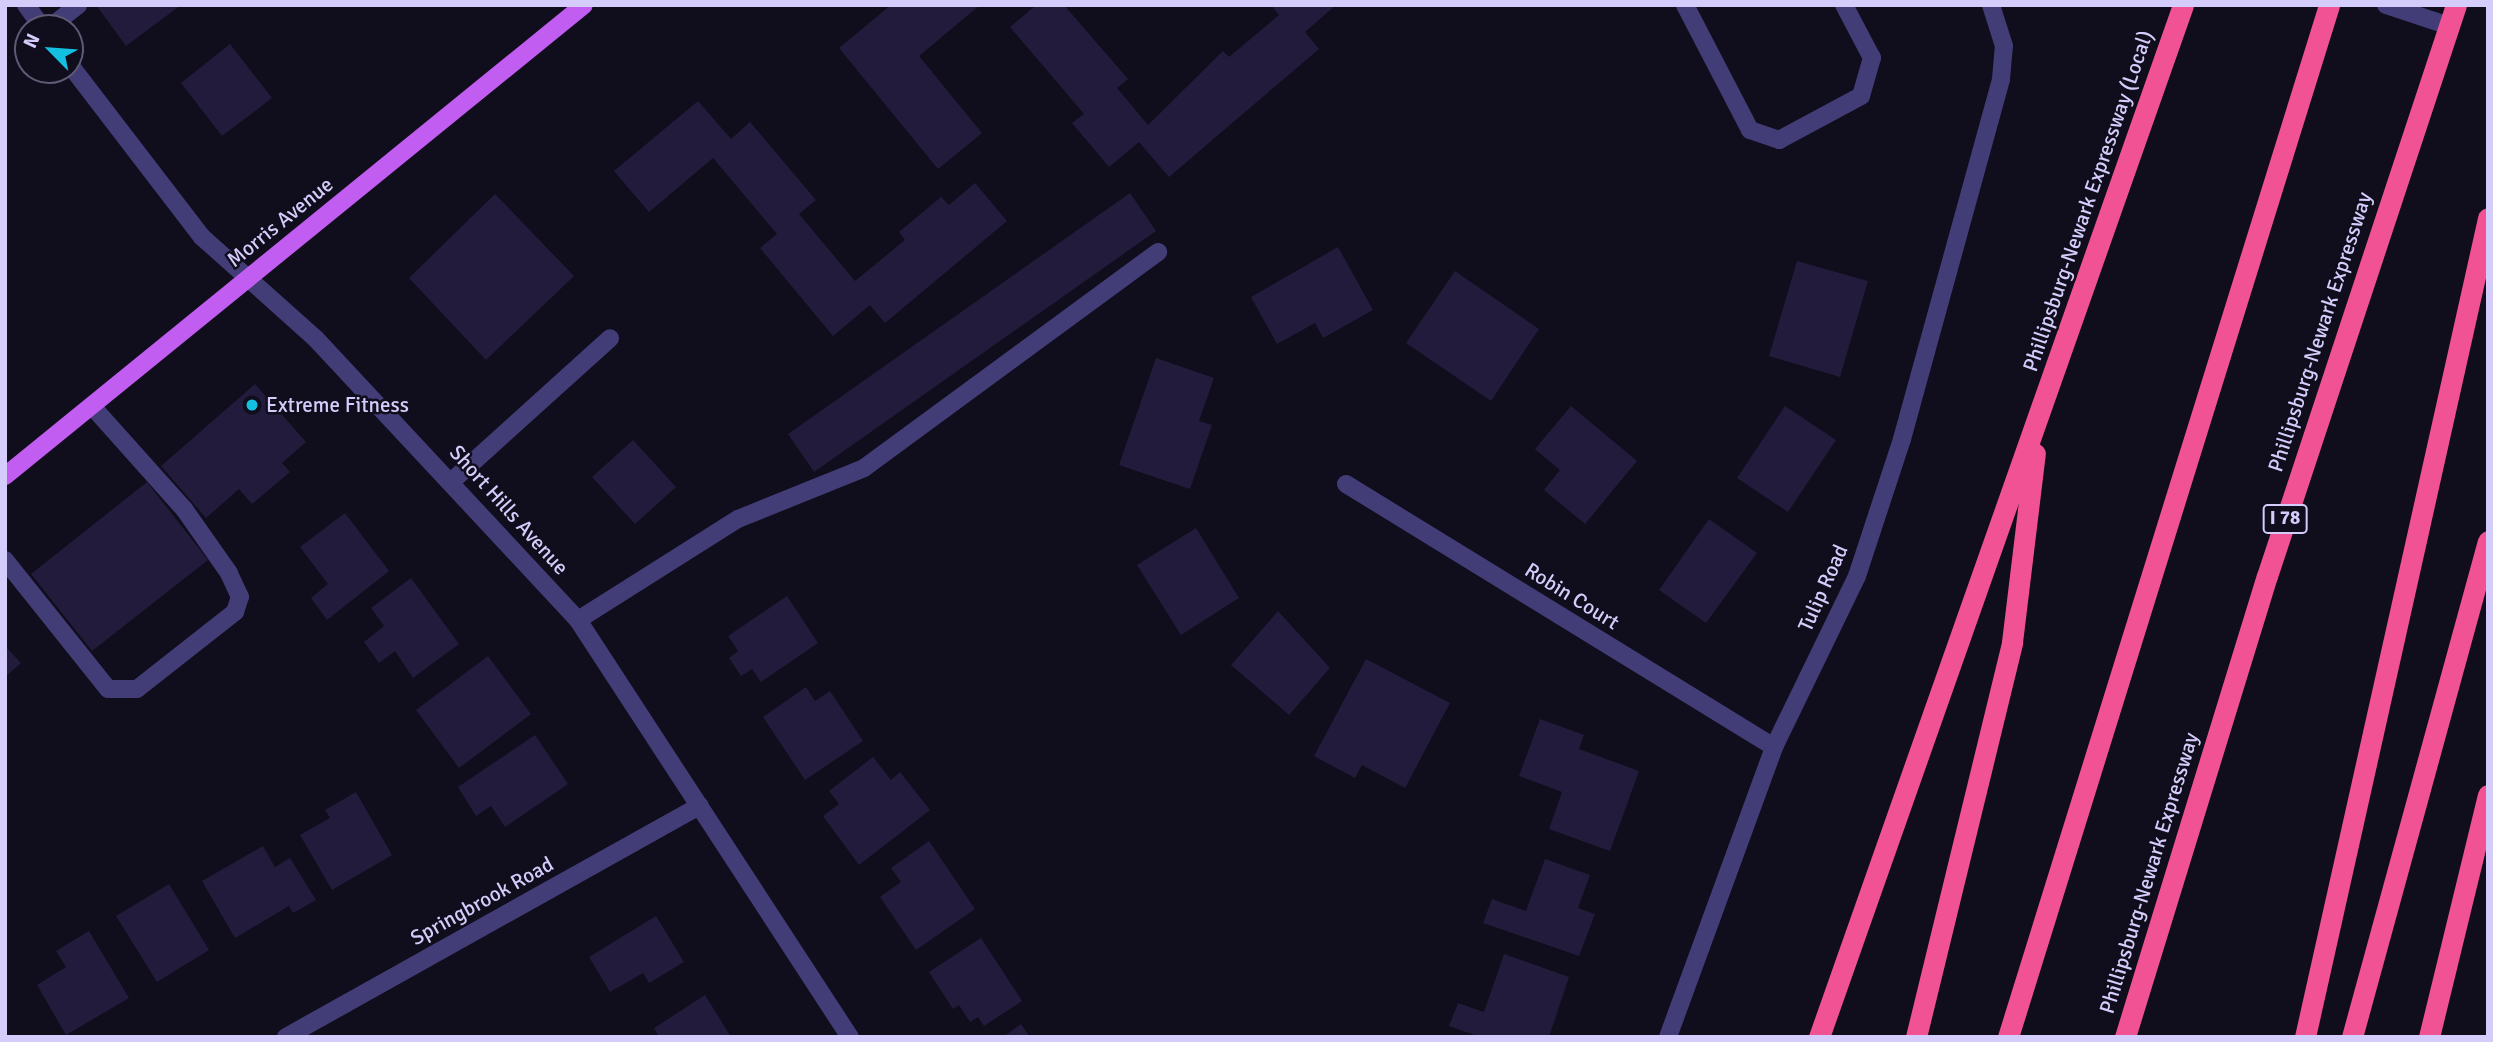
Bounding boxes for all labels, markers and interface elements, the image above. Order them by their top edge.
north arrow [14,14,84,84]
street label: Phillipsburg-Newark Expressway (Local) [2018,27,2158,375]
text: N [18,30,45,52]
street label: Morris Avenue [222,172,338,272]
street label: Phillipsburg-Newark Expressway [2263,189,2377,475]
place label: Extreme Fitness [266,392,409,418]
marker: Extreme Fitness [244,397,260,413]
street label: Short Hills Avenue [444,440,574,580]
road number: I 78 [2262,504,2308,534]
street label: Tulip Road [1793,541,1853,635]
street label: Robin Court [1520,557,1624,635]
street label: Phillipsburg-Newark Expressway [2094,729,2204,1017]
street label: Springbrook Road [406,851,558,951]

